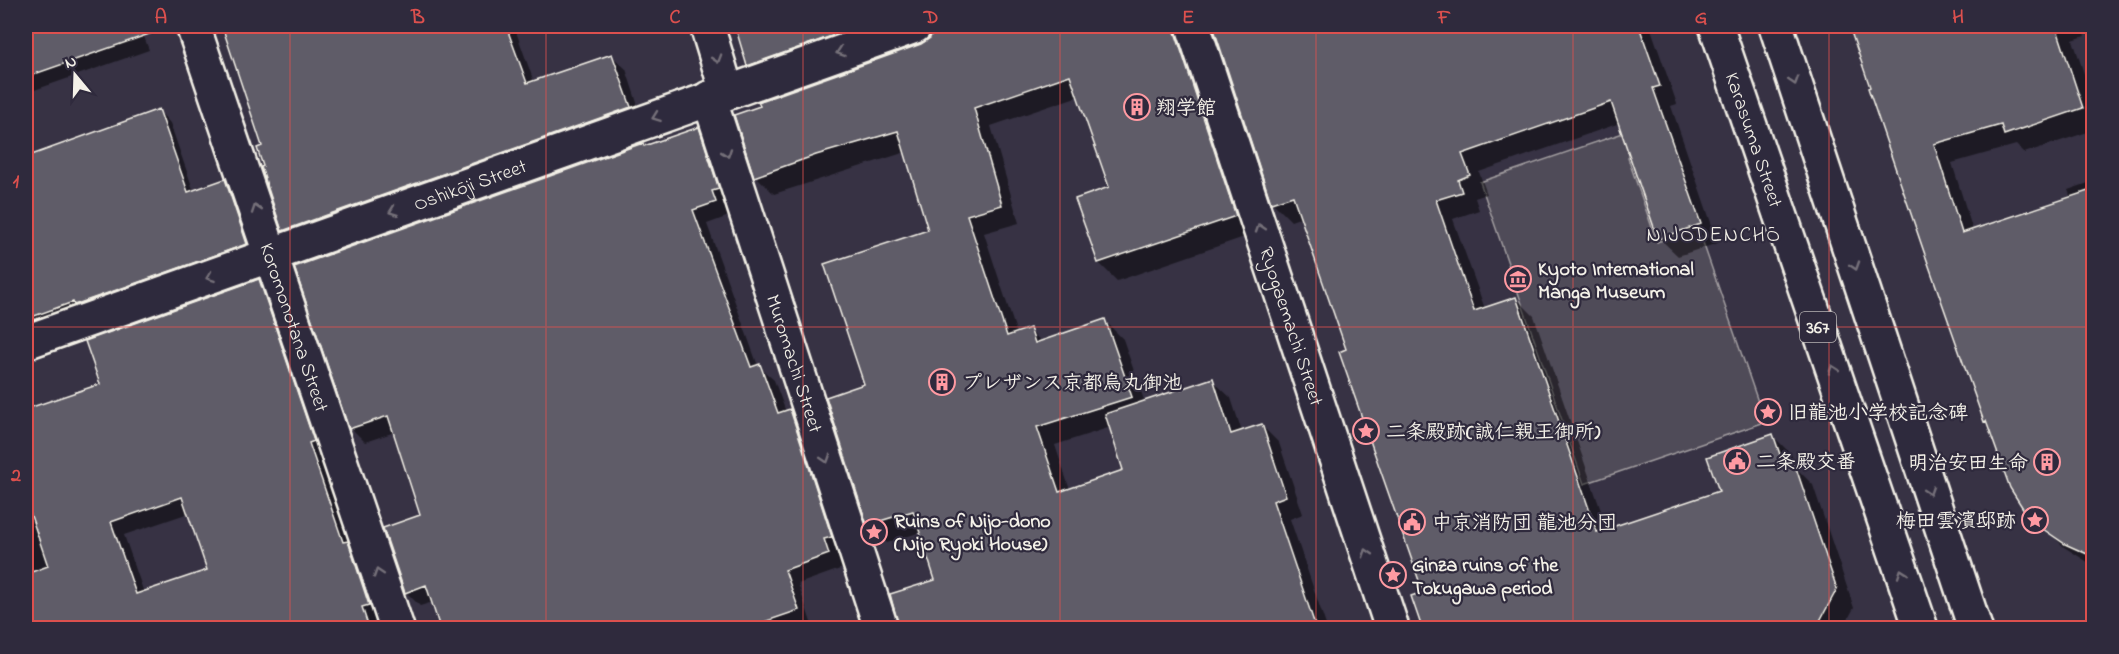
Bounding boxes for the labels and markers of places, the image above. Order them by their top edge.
building icon: 翔学館 [1122,92,1152,122]
place label: 翔学館 [1156,95,1216,124]
place label: Kyoto International Manga Museum [1538,256,1694,309]
museum icon: Kyoto International Manga Museum [1503,264,1533,294]
building icon: プレザンス京都烏丸御池 [927,367,957,397]
place label: プレザンス京都烏丸御池 [962,370,1182,399]
place icon: 旧龍池小学校記念碑 [1753,397,1783,427]
place label: 旧龍池小学校記念碑 [1788,400,1968,429]
place icon: 二条殿跡(誠仁親王御所) [1351,416,1381,446]
place label: 二条殿跡(誠仁親王御所) [1386,419,1600,448]
public building icon: 二条殿交番 [1722,446,1752,476]
building icon: 明治安田生命 [2032,447,2062,477]
place label: 二条殿交番 [1756,449,1856,478]
place label: 明治安田生命 [1908,450,2028,479]
place icon: 梅田雲濱邸跡 [2020,505,2050,535]
public building icon: 中京消防団 龍池分団 [1397,507,1427,537]
place label: Ruins of Nijo-dono (Nijo Ryoki House) [894,508,1051,561]
place label: 梅田雲濱邸跡 [1896,508,2016,537]
place label: 中京消防団 龍池分団 [1432,510,1617,539]
place icon: Ruins of Nijo-dono (Nijo Ryoki House) [859,517,889,547]
place label: Ginza ruins of the Tokugawa period [1412,552,1559,605]
place icon: Ginza ruins of the Tokugawa period [1378,560,1408,590]

